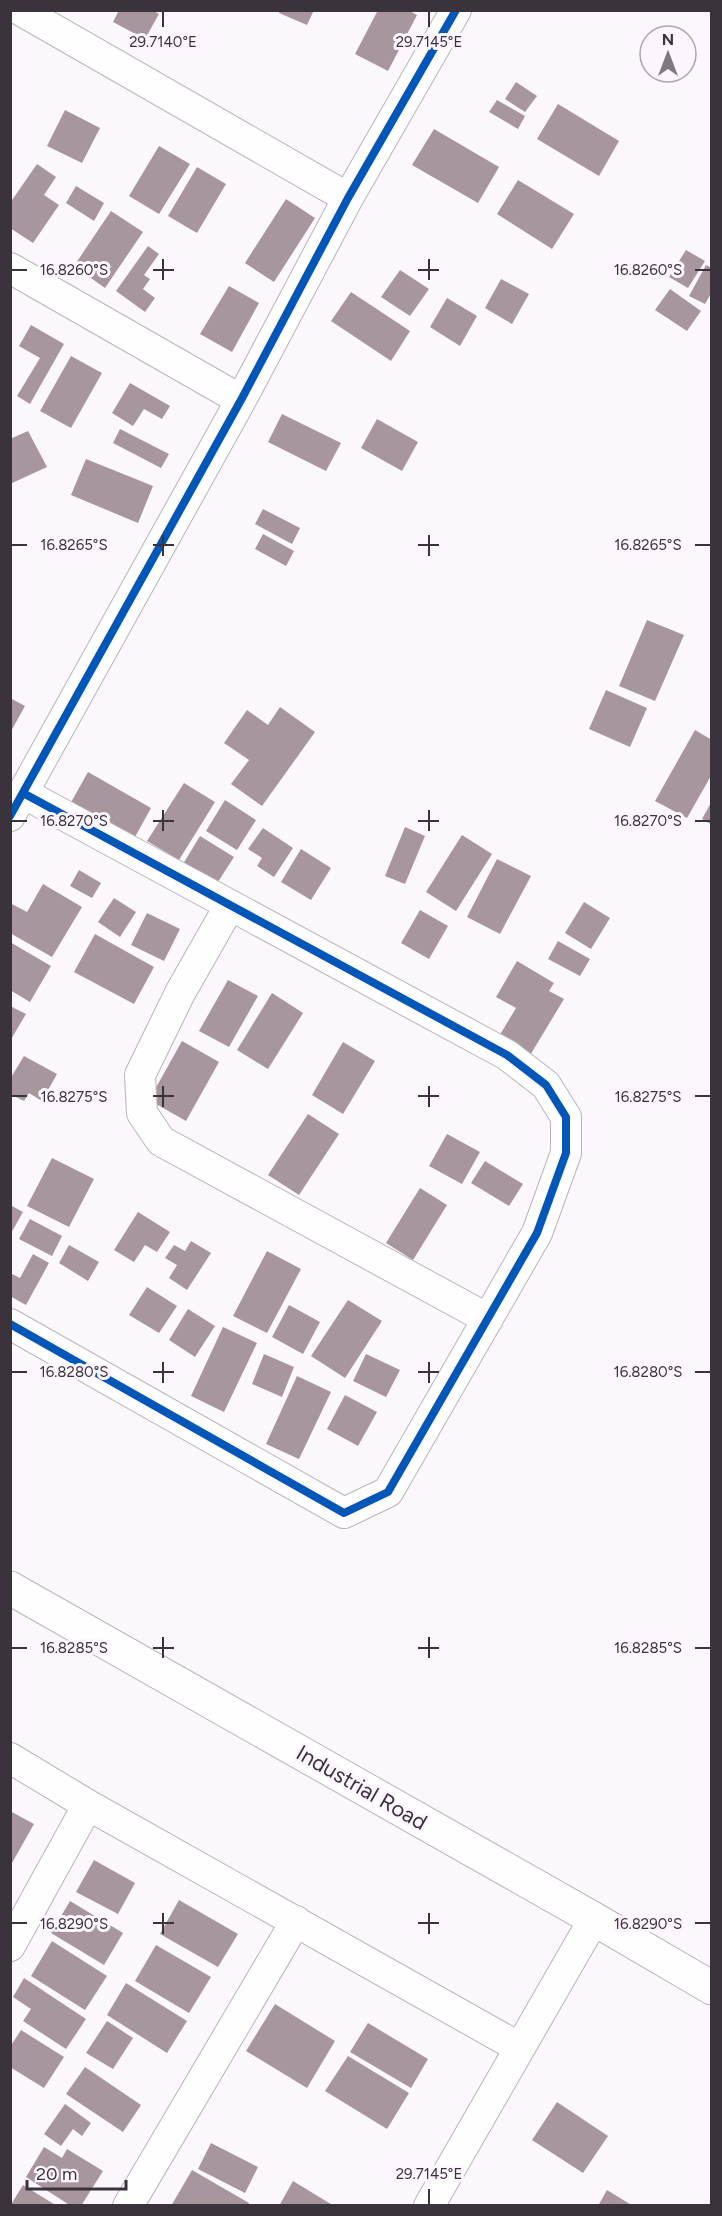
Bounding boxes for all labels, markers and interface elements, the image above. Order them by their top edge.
north arrow [638,24,698,84]
text: N [662,30,674,49]
text: 29.7140°E [129,33,197,51]
text: 29.7145°E [396,33,462,51]
text: 16.8260°S [40,261,108,279]
text: 16.8260°S [614,261,682,279]
text: 16.8265°S [40,536,108,554]
text: 16.8265°S [614,536,682,554]
text: 16.8270°S [40,812,108,830]
text: 16.8270°S [614,812,682,830]
text: 16.8275°S [41,1088,107,1106]
text: 16.8275°S [615,1088,681,1106]
text: 16.8280°S [40,1363,108,1381]
text: 16.8280°S [614,1363,682,1381]
text: 16.8285°S [40,1639,108,1657]
text: 16.8285°S [614,1639,682,1657]
street label: Industrial Road [291,1739,432,1836]
text: 16.8290°S [40,1915,108,1933]
text: 16.8290°S [614,1915,682,1933]
scale bar [27,2153,126,2191]
text: 20 m [36,2163,77,2185]
text: 29.7145°E [396,2165,462,2183]

